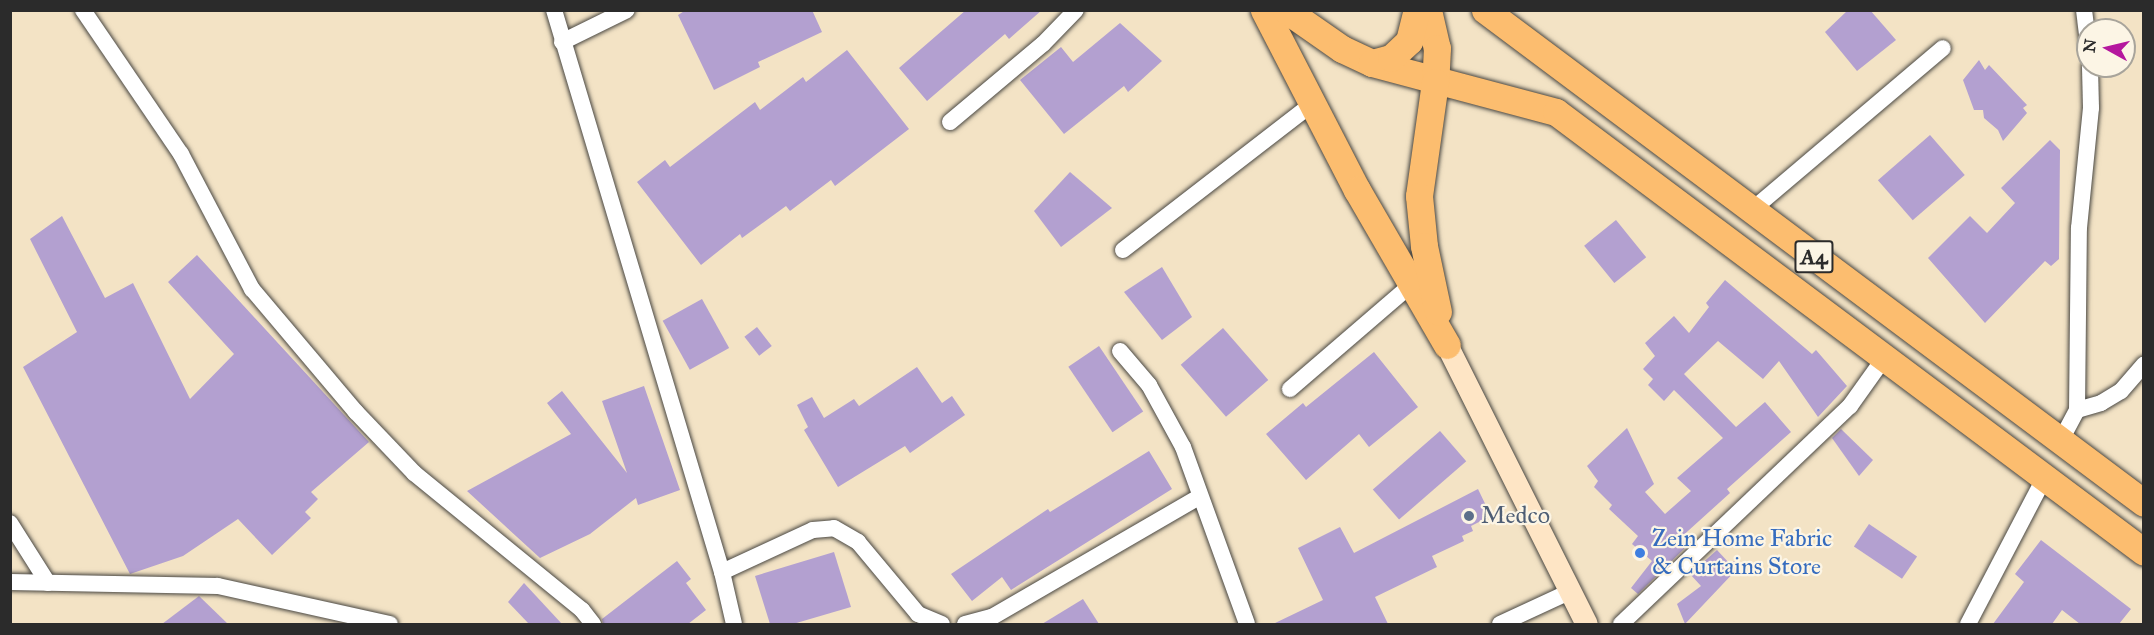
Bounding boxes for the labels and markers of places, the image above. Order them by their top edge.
place label: Medco [1481,502,1550,530]
marker: Medco [1462,509,1476,523]
place label: Zein Home Fabric & Curtains Store [1652,525,1832,581]
marker: Zein Home Fabric & Curtains Store [1633,546,1647,560]

